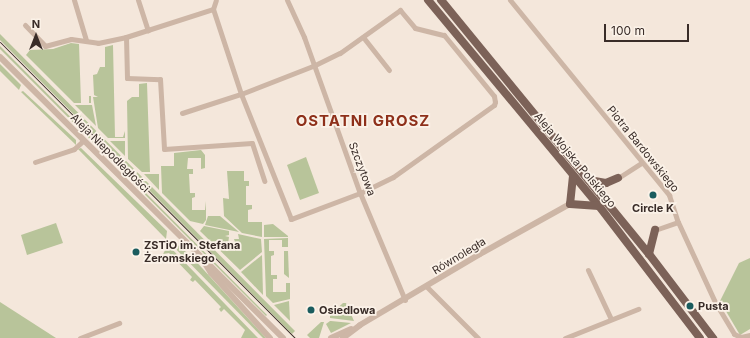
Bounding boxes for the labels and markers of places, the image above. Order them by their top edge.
marker: Circle K [648,190,658,200]
place label: Circle K [632,201,674,215]
place label: ZSTiO im. Stefana Żeromskiego [144,239,241,265]
marker: ZSTiO im. Stefana Żeromskiego [131,247,141,257]
place label: Pusta [698,299,729,313]
marker: Pusta [685,301,695,311]
place label: Osiedlowa [319,303,375,317]
marker: Osiedlowa [306,305,316,315]

